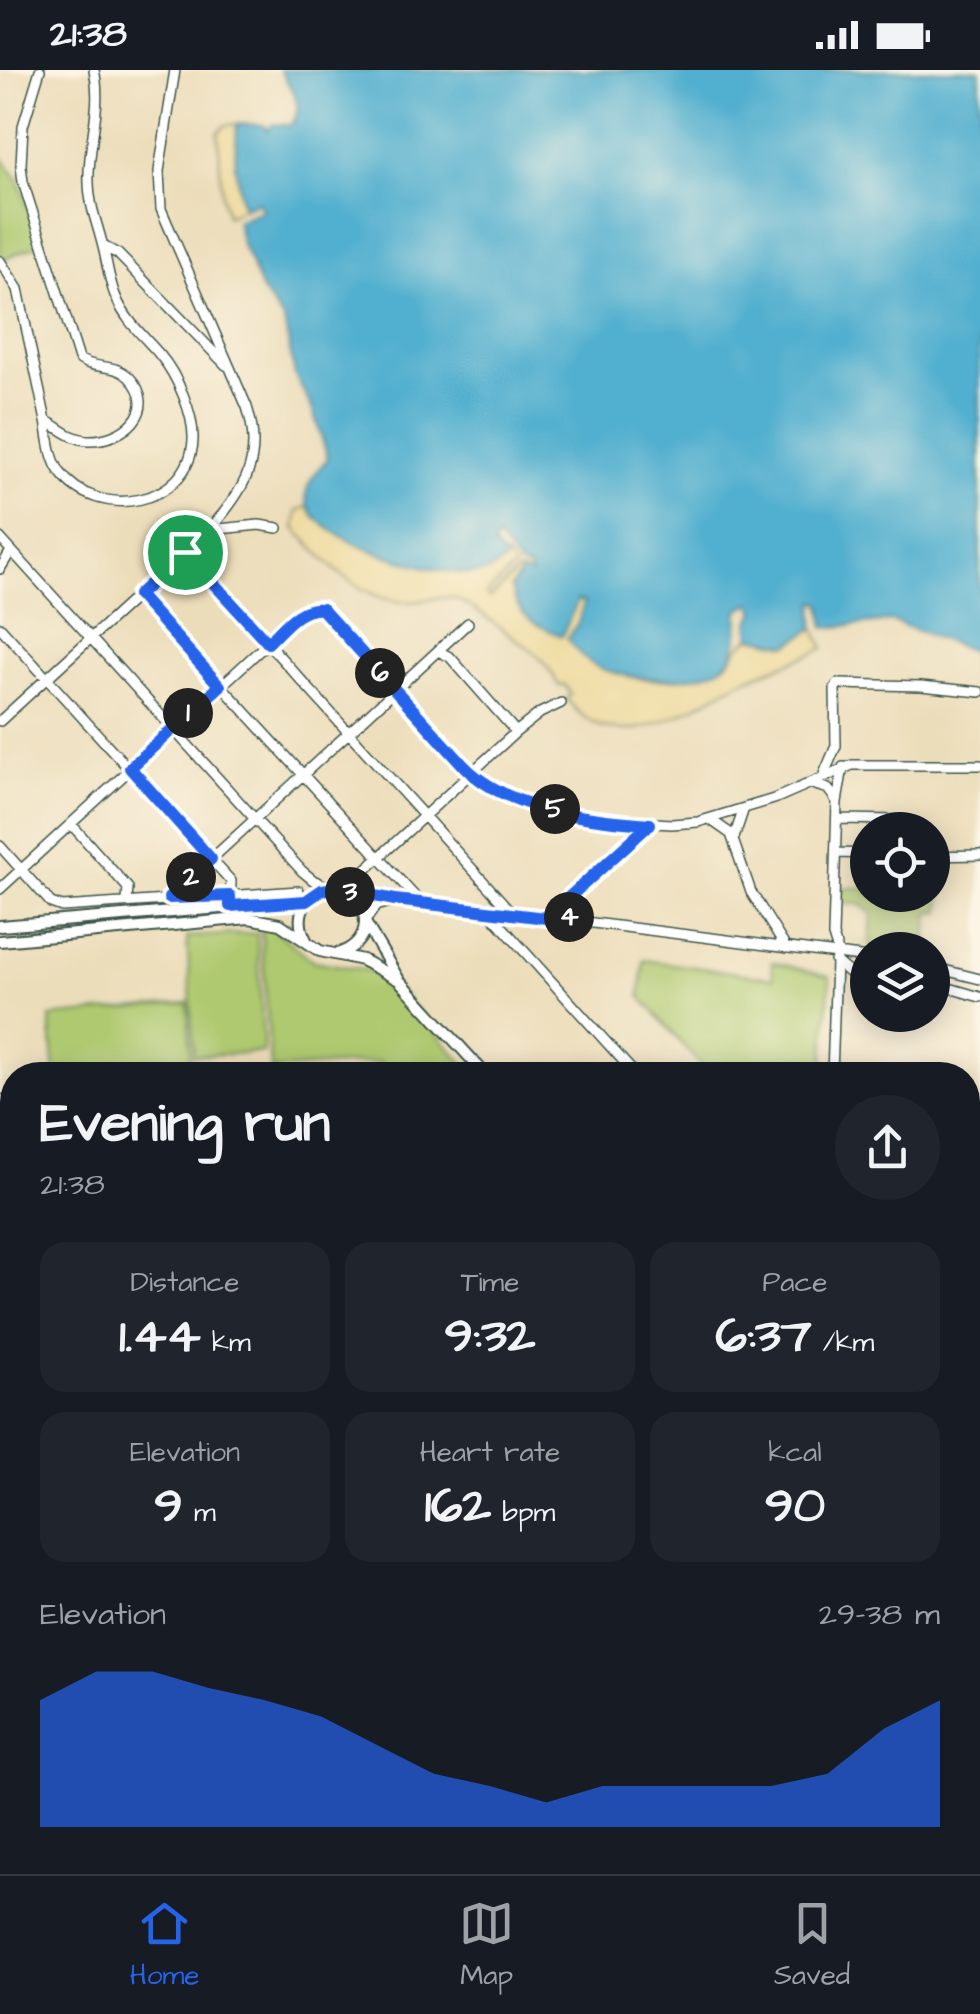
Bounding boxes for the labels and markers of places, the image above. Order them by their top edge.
pin [143,510,228,595]
pin: 6 [355,648,405,698]
pin: 1 [163,688,213,738]
pin: 5 [530,784,580,834]
pin: 2 [166,852,216,902]
pin: 3 [325,867,375,917]
pin: 4 [544,892,594,942]

